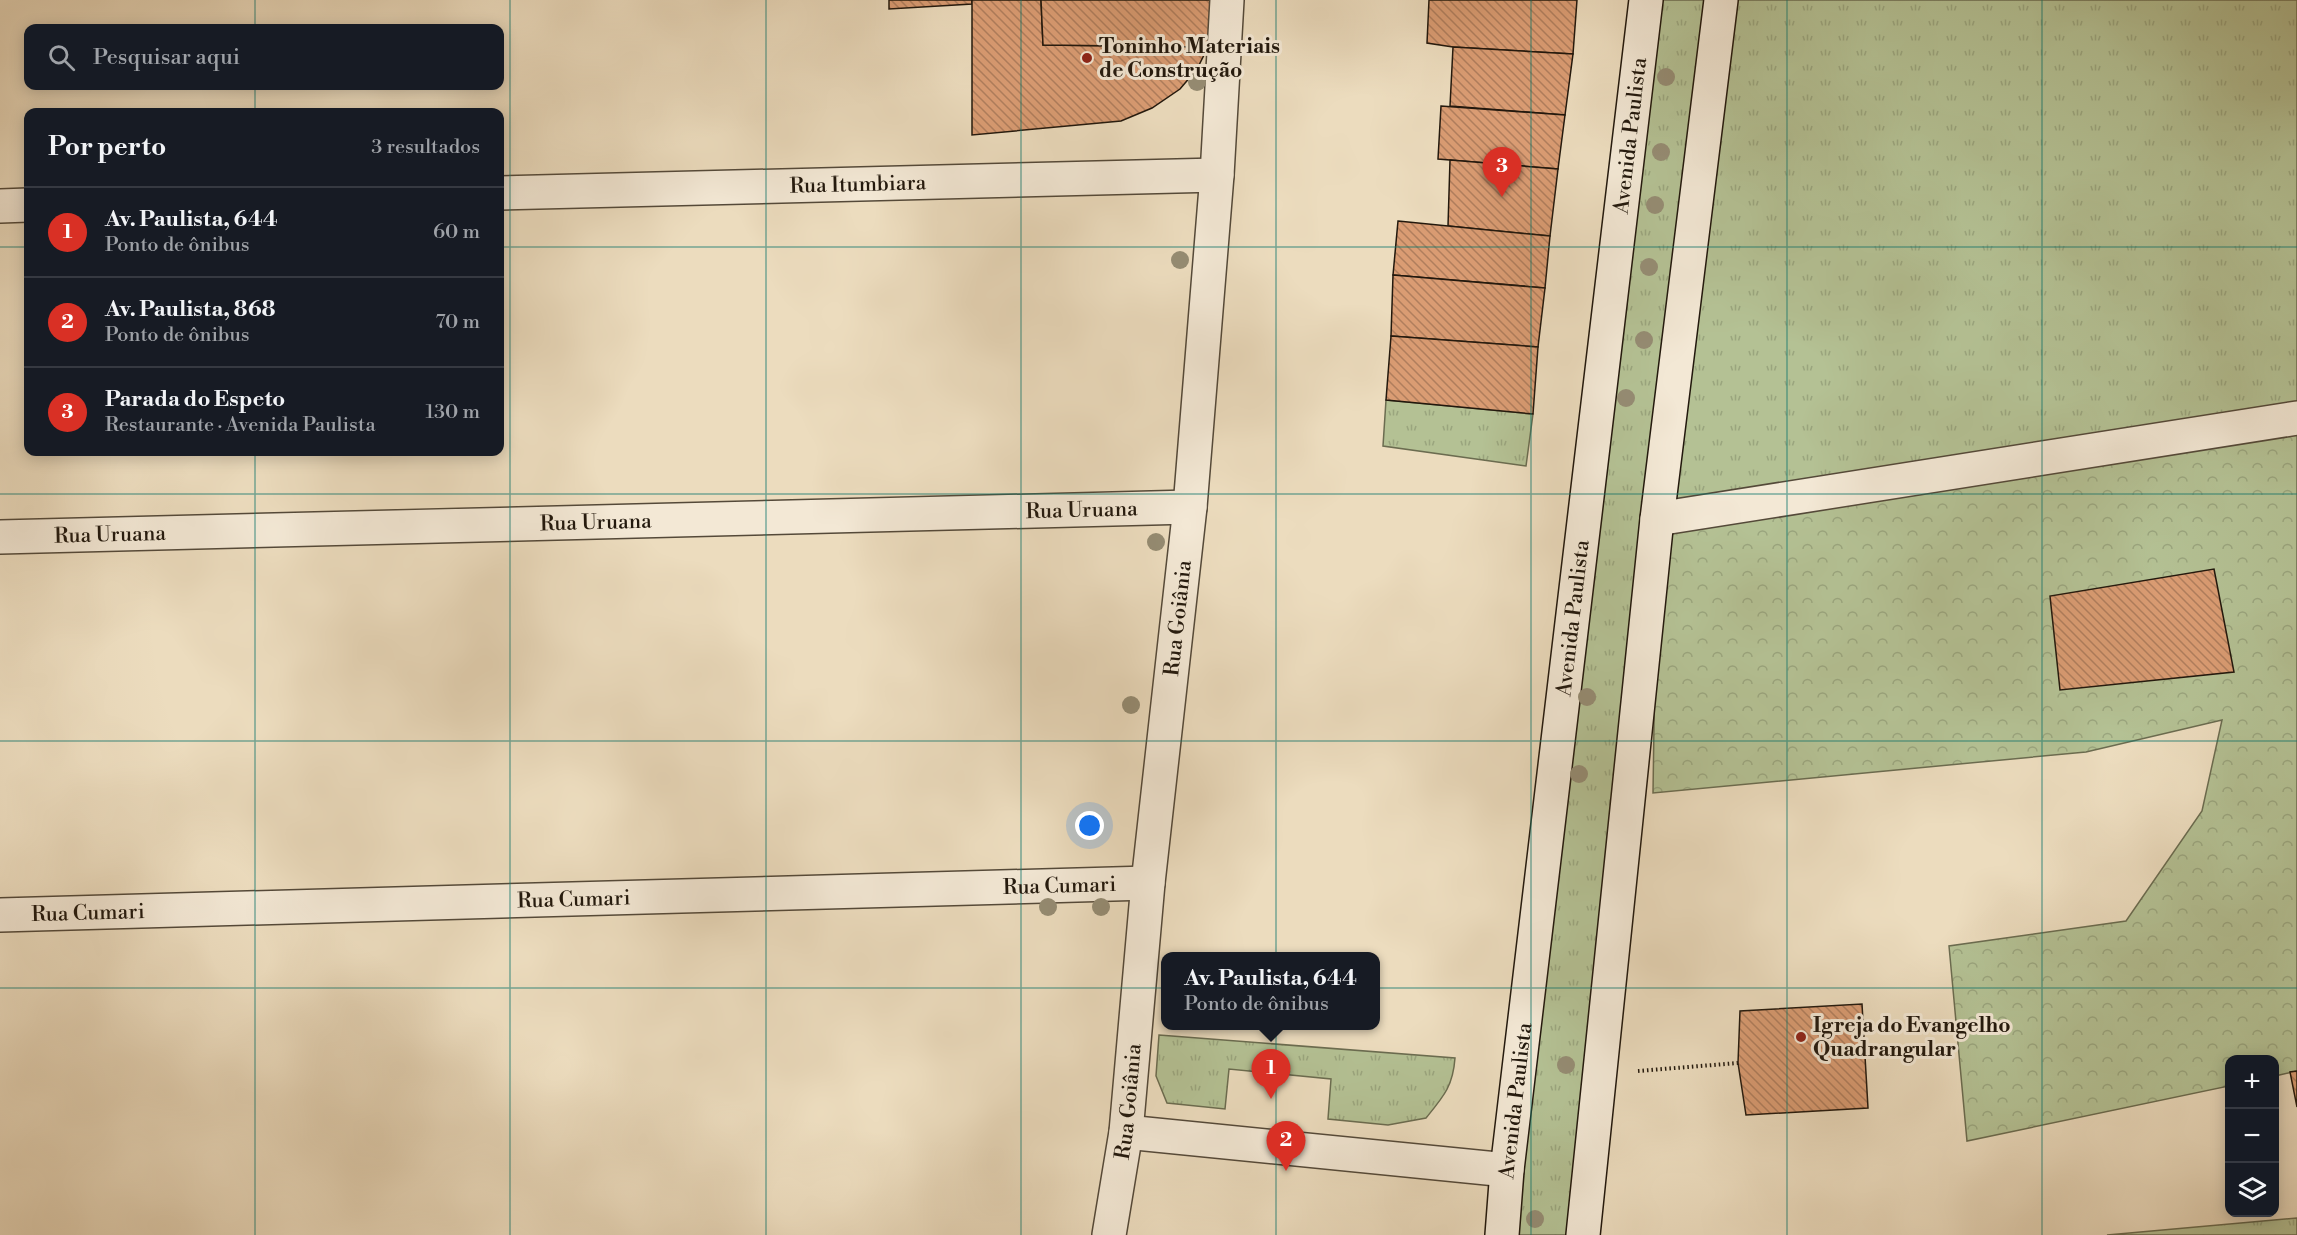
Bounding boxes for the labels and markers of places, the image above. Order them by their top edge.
place label: Toninho Materiais de Construção [1099,34,1280,84]
marker: Toninho Materiais de Construção [1080,51,1094,65]
pin: 3 [1482,148,1522,197]
place label: Igreja do Evangelho Quadrangular [1813,1013,2011,1063]
marker: Igreja do Evangelho Quadrangular [1794,1030,1808,1044]
pin: 1 [1252,1050,1290,1099]
pin: 2 [1266,1122,1306,1171]

